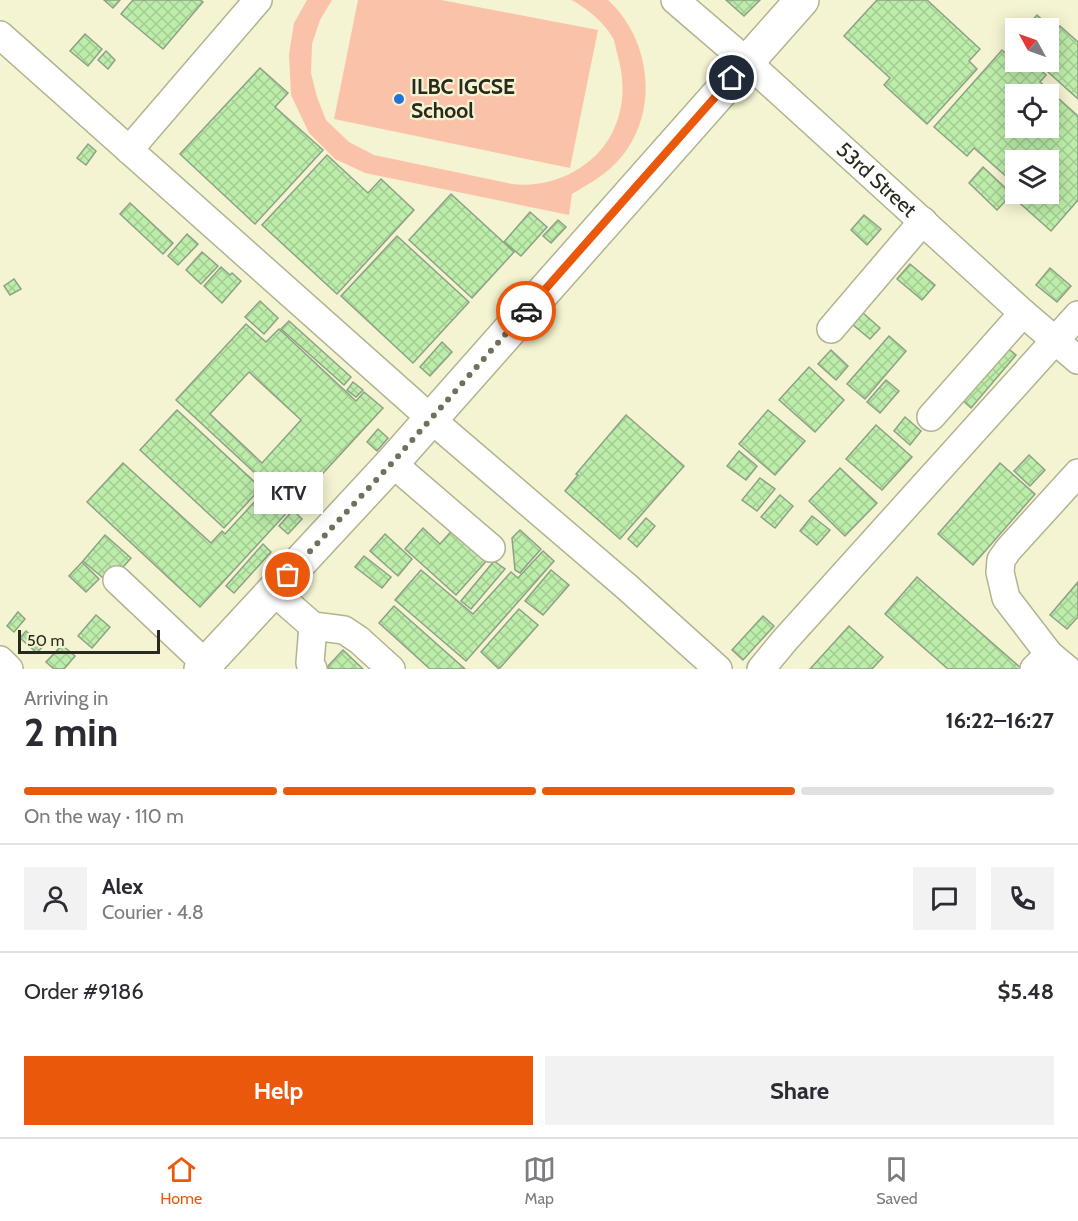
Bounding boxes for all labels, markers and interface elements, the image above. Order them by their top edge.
north arrow [1005,18,1059,72]
map controls [1005,18,1059,204]
pin [706,52,757,103]
icon: home [715,61,748,94]
place label: ILBC IGCSE School [411,74,515,123]
button: locate [1005,84,1059,138]
marker: ILBC IGCSE School [392,92,406,106]
street label: 53rd Street [832,137,922,222]
button: layers [1005,150,1059,204]
courier [496,281,556,341]
icon: car [510,295,543,328]
callout: KTV [254,473,322,515]
text: KTV [271,481,307,505]
pin [262,549,313,600]
icon: bag [271,558,304,591]
scale bar [18,627,160,654]
text: 50 m [27,631,64,650]
text: Arriving in [24,686,108,710]
text: 16:22–16:27 [946,707,1054,734]
text: 2 min [24,708,118,756]
text: On the way · 110 m [24,804,184,828]
button: person [24,867,87,930]
button: chat [913,867,976,930]
button: phone [991,867,1054,930]
text: Alex [102,873,143,900]
text: Courier · 4.8 [102,900,204,924]
text: Order #9186 [24,978,144,1005]
text: $5.48 [998,978,1054,1005]
button: Help [24,1056,533,1125]
button: Share [545,1056,1054,1125]
tab: Home [160,1153,202,1208]
tab: Map [523,1153,556,1208]
tab: Saved [876,1153,918,1208]

